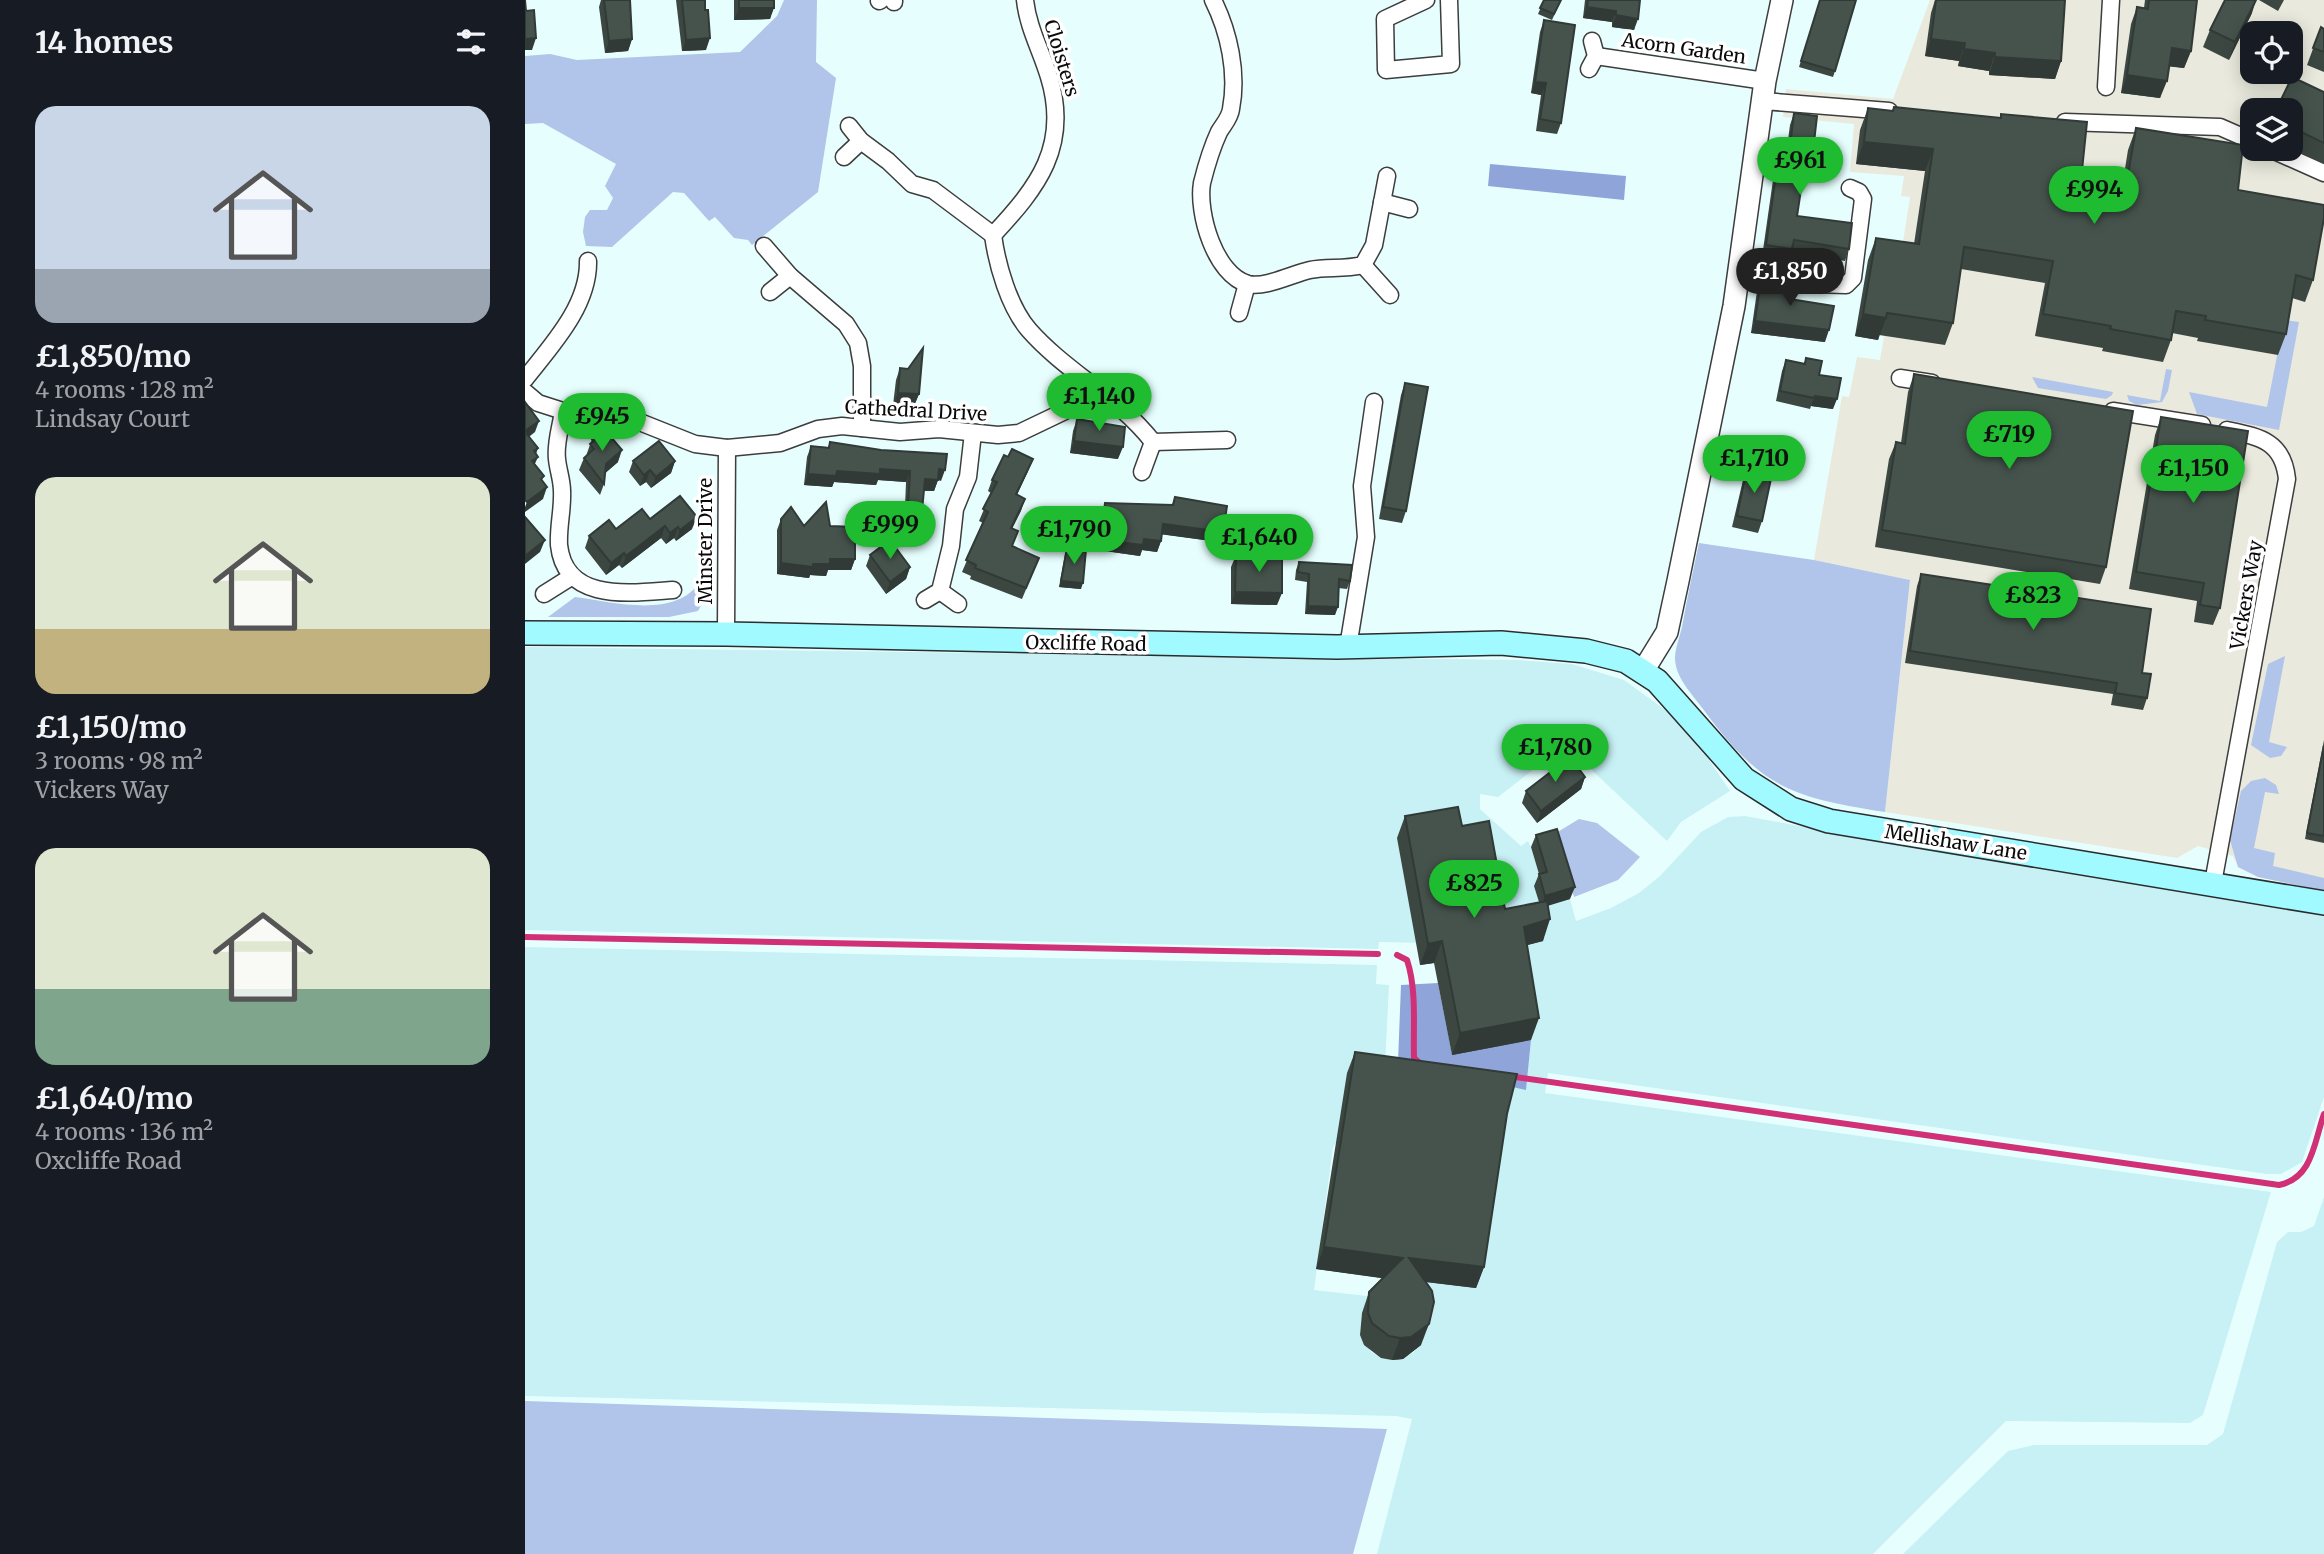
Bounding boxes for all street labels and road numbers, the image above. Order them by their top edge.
street label: Cloisters [1039,17,1085,99]
street label: Acorn Garden [1619,27,1748,69]
street label: Cathedral Drive [844,394,988,426]
street label: Minster Drive [693,478,717,604]
street label: Vickers Way [2224,538,2267,653]
street label: Oxcliffe Road [1025,630,1147,656]
street label: Mellishaw Lane [1883,819,2029,865]

